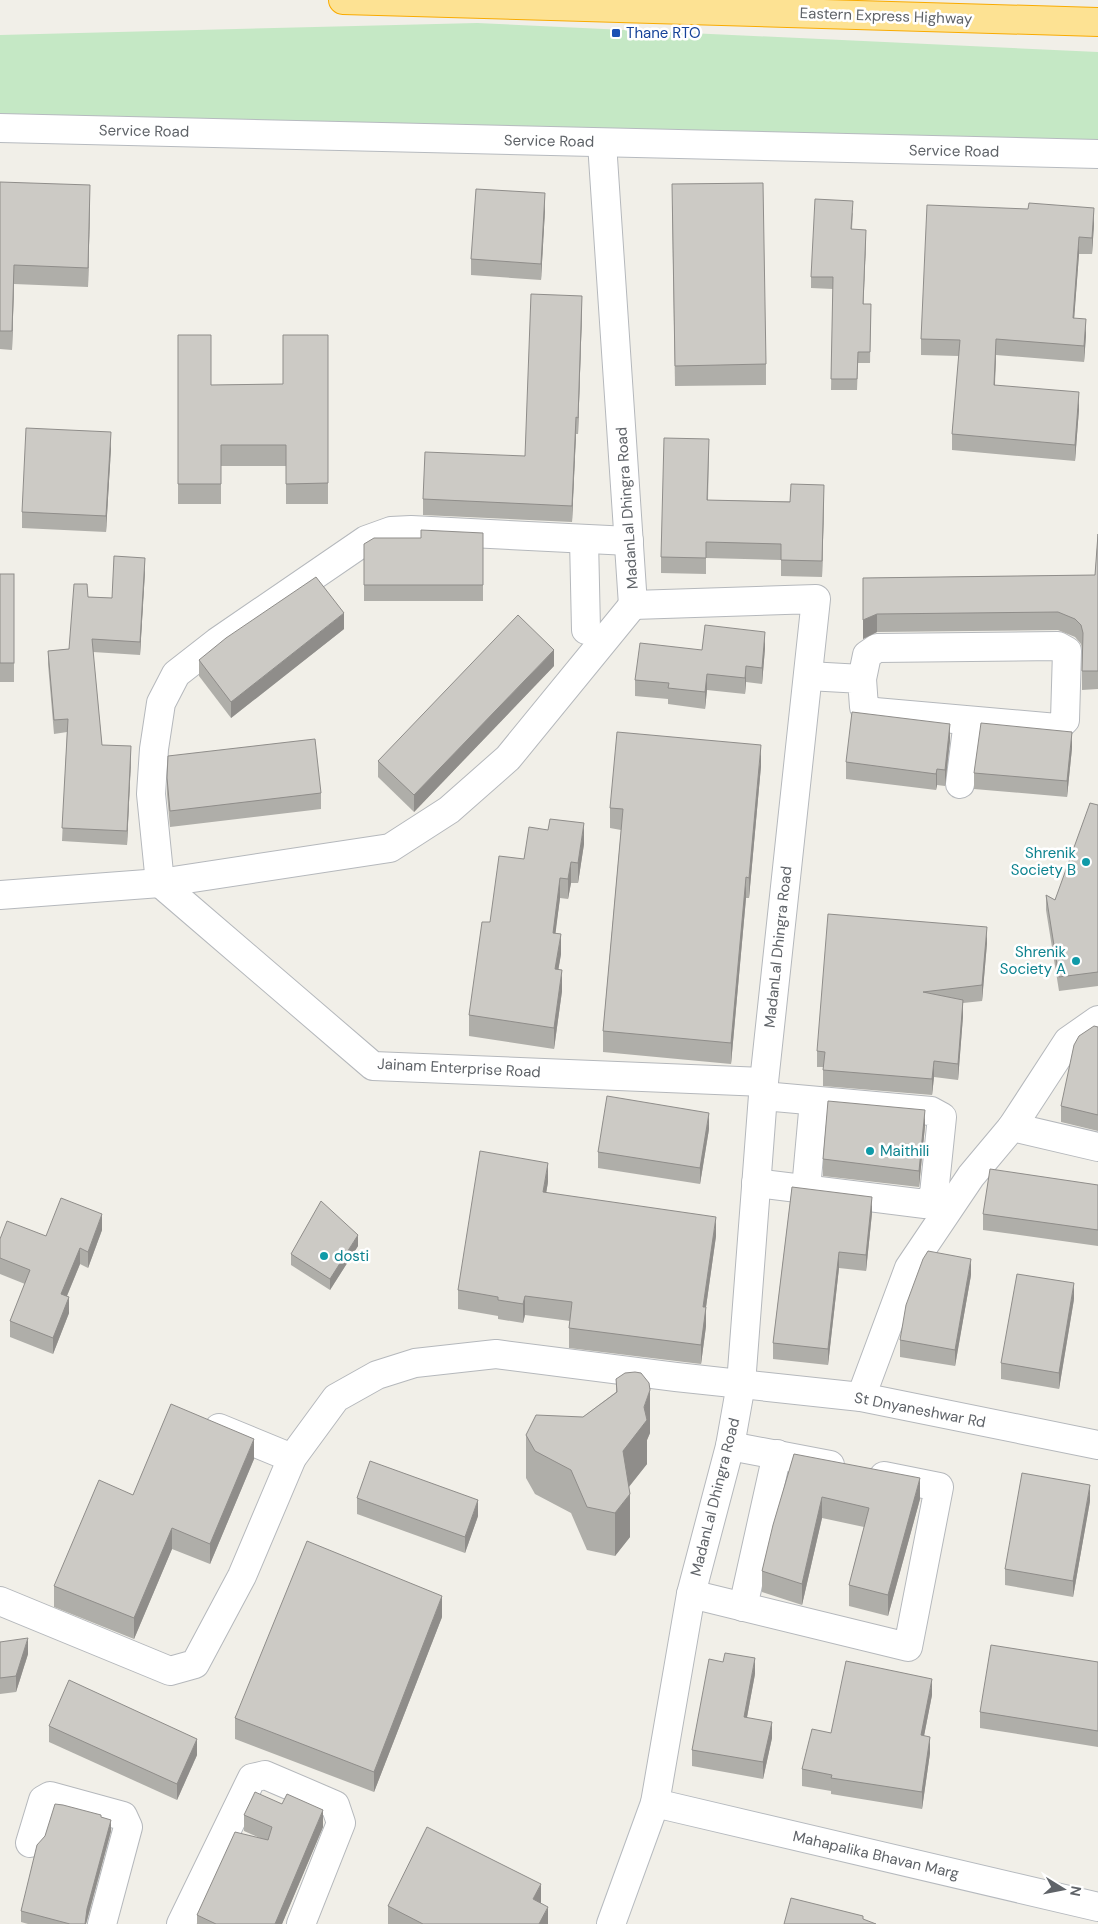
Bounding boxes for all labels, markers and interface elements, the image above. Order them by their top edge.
street label: Eastern Express Highway [799,3,973,29]
place label: Thane RTO [626,23,701,43]
marker: Thane RTO [610,27,622,39]
street label: Service Road [99,120,189,142]
street label: Service Road [504,130,594,152]
street label: Service Road [909,140,999,162]
street label: MadanLal Dhingra Road [611,426,643,590]
place label: Shrenik Society B [1011,843,1076,880]
marker: Shrenik Society B [1080,856,1092,868]
street label: MadanLal Dhingra Road [760,865,796,1029]
place label: Shrenik Society A [1000,942,1066,979]
marker: Shrenik Society A [1070,955,1082,967]
street label: Jainam Enterprise Road [377,1054,541,1082]
place label: Maithili [880,1141,929,1161]
marker: Maithili [864,1145,876,1157]
place label: dosti [334,1246,369,1266]
marker: dosti [318,1250,330,1262]
street label: St Dnyaneshwar Rd [853,1387,987,1433]
street label: MadanLal Dhingra Road [686,1416,744,1578]
street label: Mahapalika Bhavan Marg [791,1826,961,1884]
north arrow [1038,1864,1088,1914]
text: N [1066,1885,1086,1898]

